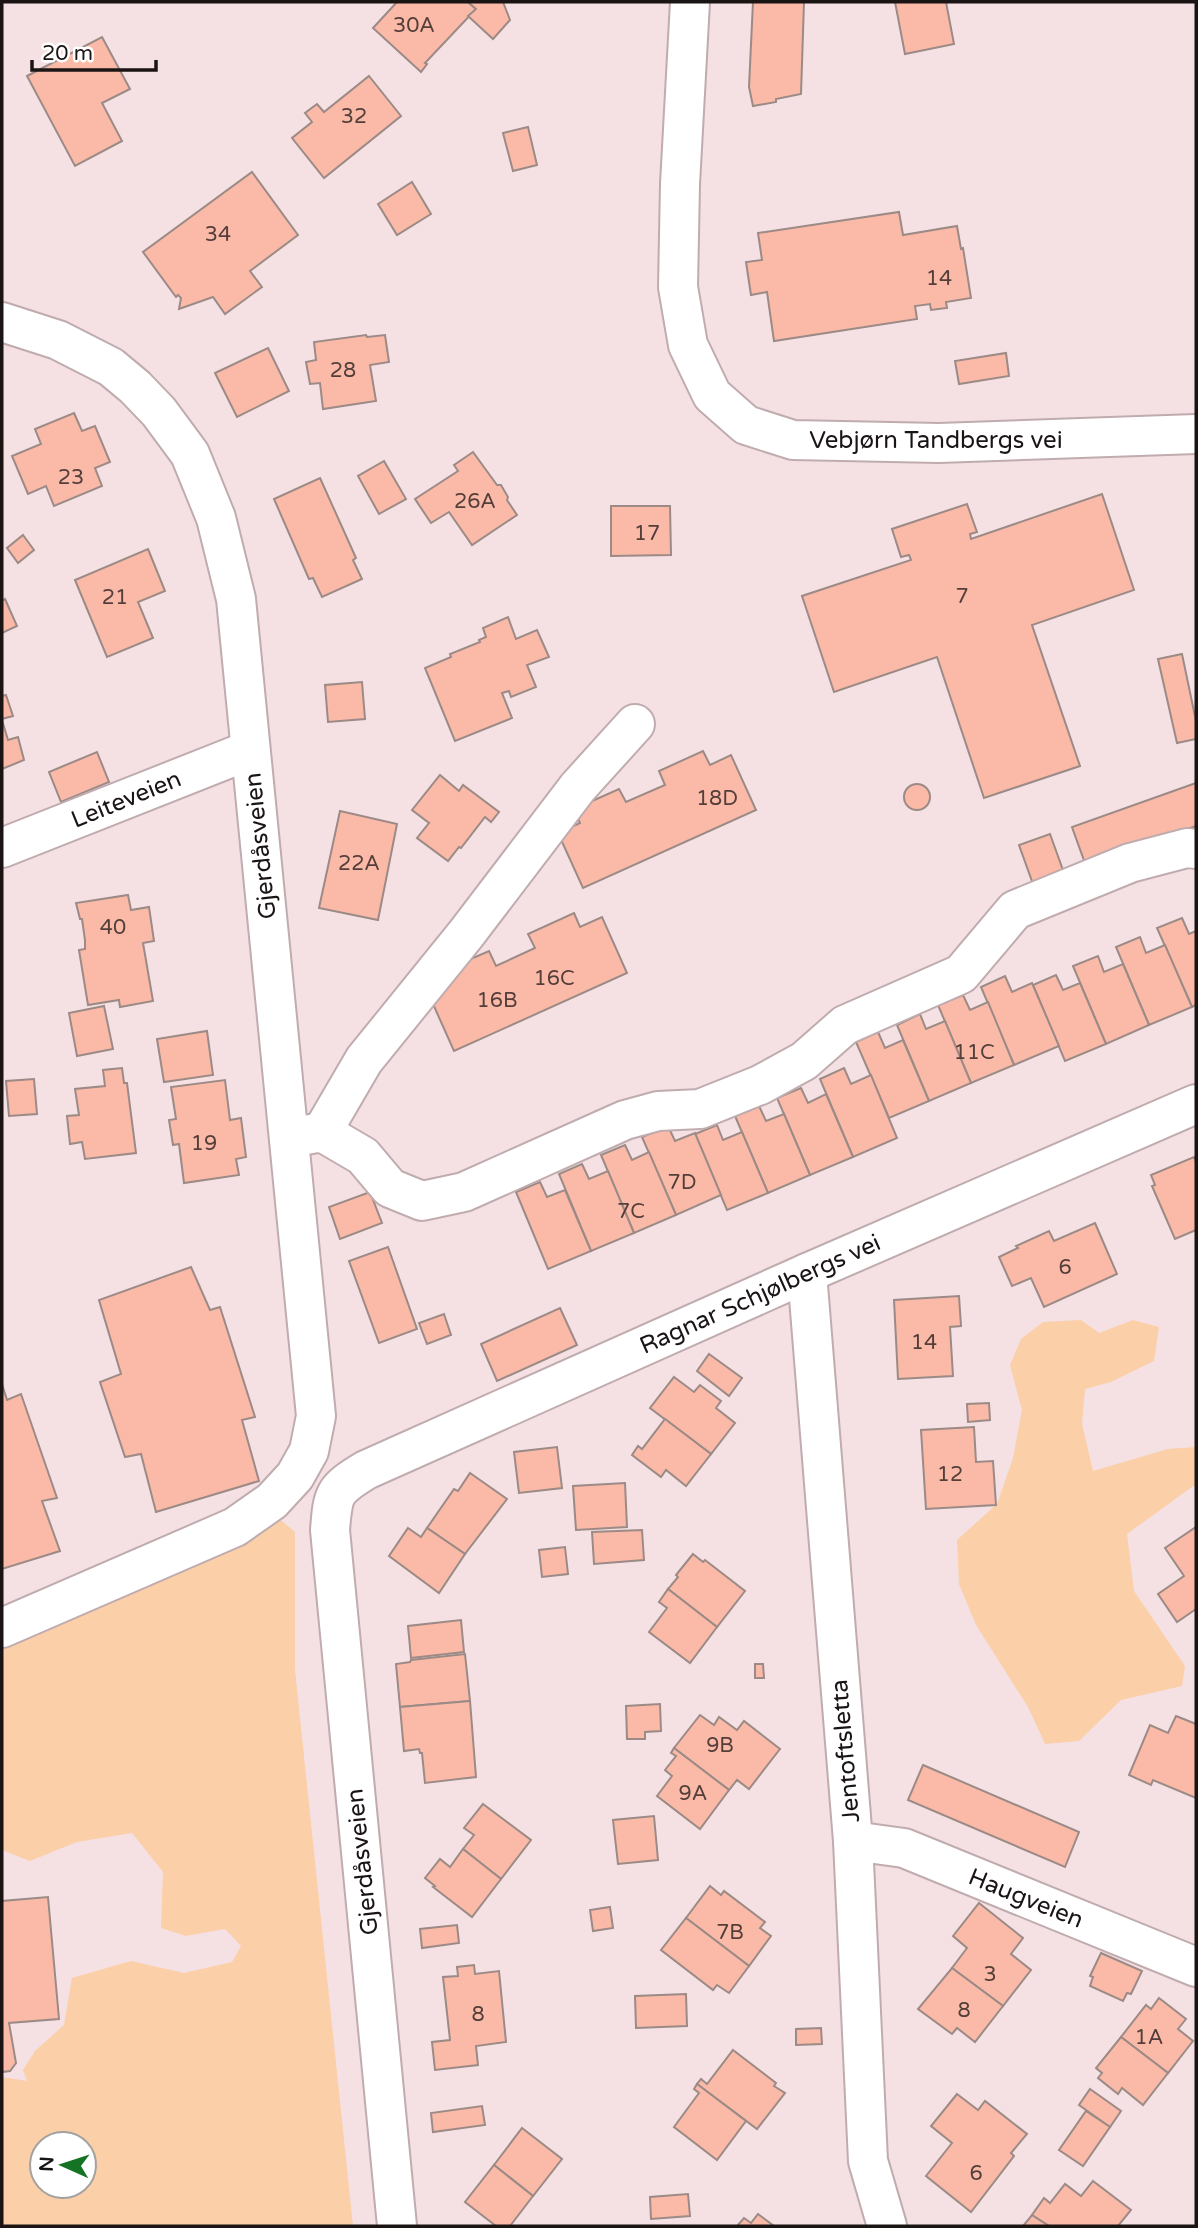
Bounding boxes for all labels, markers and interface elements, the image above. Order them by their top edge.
house number: 30A [393,13,435,38]
scale bar [32,28,156,72]
text: 20 m [42,41,93,66]
house number: 32 [341,104,367,129]
house number: 34 [205,222,231,247]
house number: 14 [926,266,952,291]
house number: 28 [330,358,356,383]
street label: Vebjørn Tandbergs vei [809,426,1063,455]
house number: 23 [58,465,84,490]
house number: 26A [454,489,496,514]
house number: 17 [634,521,660,546]
house number: 7 [955,584,969,609]
house number: 21 [102,585,128,610]
street label: Leiteveien [67,764,185,835]
street label: Gjerdåsveien [238,771,283,921]
house number: 18D [696,786,738,811]
house number: 22A [338,851,380,876]
house number: 40 [100,915,126,940]
house number: 16C [534,966,574,991]
house number: 16B [477,988,517,1013]
house number: 11C [954,1040,994,1065]
house number: 19 [191,1131,217,1156]
house number: 7D [668,1170,696,1195]
house number: 7C [617,1199,645,1224]
street label: Ragnar Schjølbergs vei [635,1228,885,1361]
house number: 6 [1058,1255,1072,1280]
house number: 14 [911,1330,937,1355]
house number: 12 [937,1462,963,1487]
street label: Jentoftsletta [825,1678,866,1824]
house number: 9B [706,1733,734,1758]
house number: 9A [679,1781,707,1806]
street label: Gjerdåsveien [340,1787,385,1937]
street label: Haugveien [964,1862,1088,1935]
house number: 7B [716,1920,744,1945]
house number: 3 [983,1962,997,1987]
house number: 8 [957,1998,971,2023]
house number: 8 [471,2002,485,2027]
house number: 1A [1135,2025,1163,2050]
north arrow [28,2130,98,2200]
text: N [36,2156,58,2172]
house number: 6 [969,2161,983,2186]

